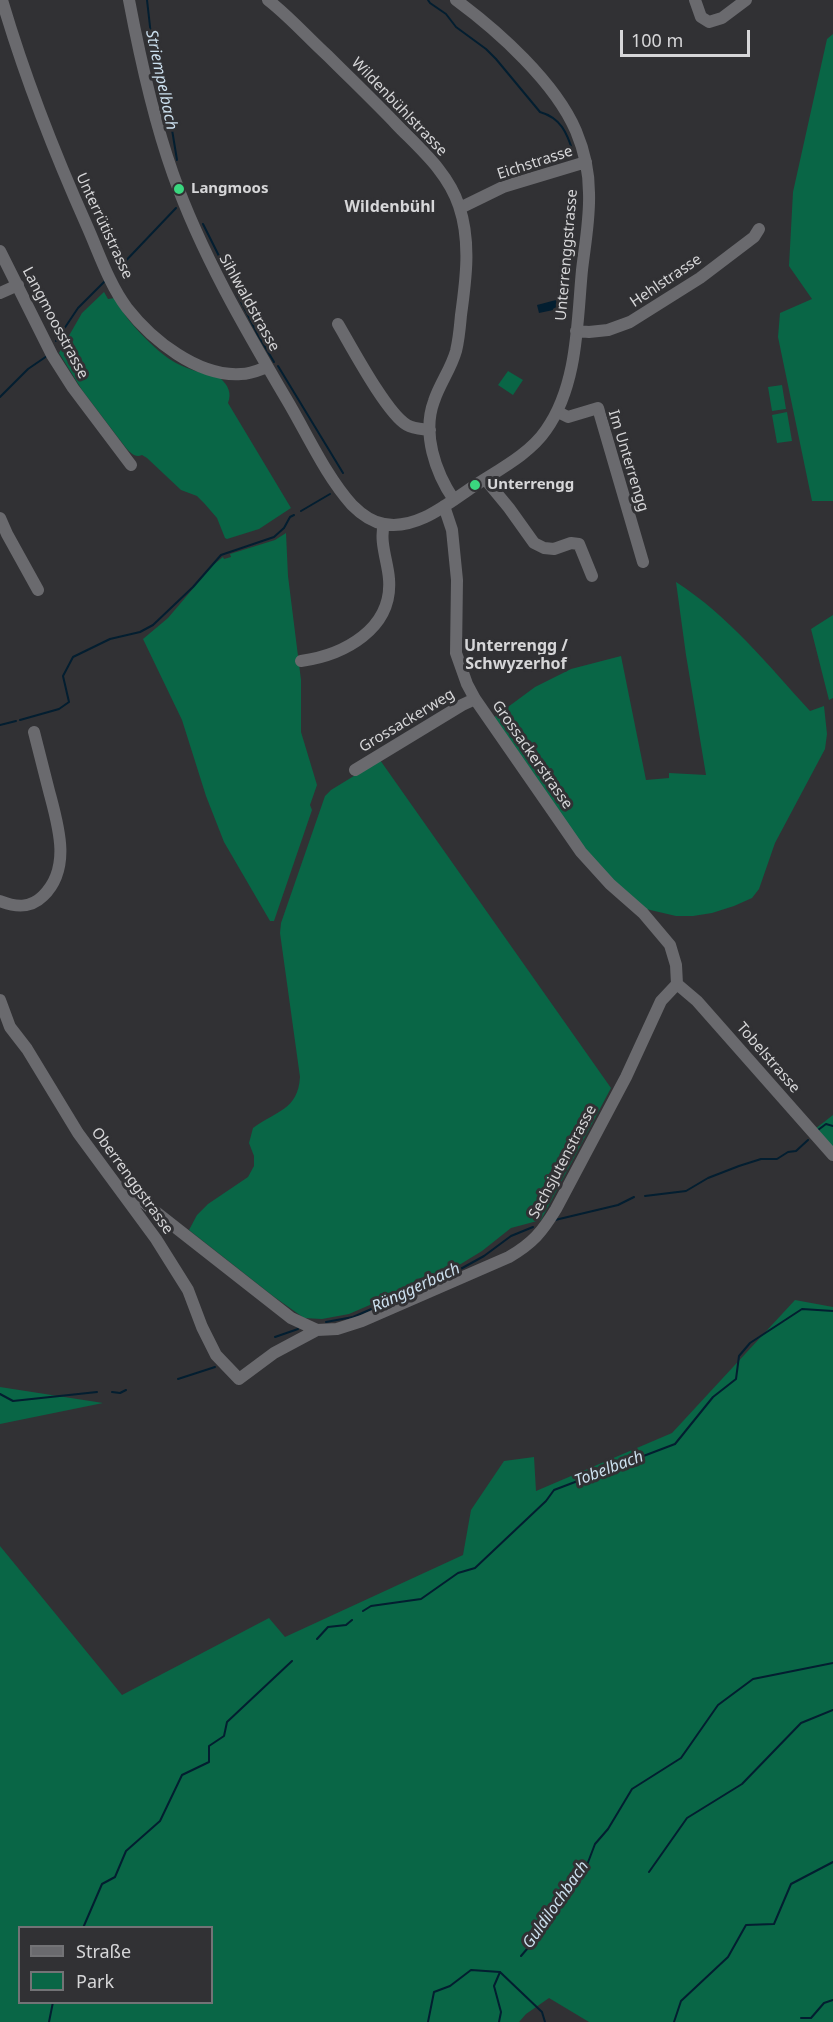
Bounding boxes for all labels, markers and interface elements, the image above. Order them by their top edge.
scale bar [623,18,754,56]
water label: Striempelbach [141,28,181,132]
text: 100 m [631,28,683,52]
street label: Wildenbühlstrasse [347,54,451,160]
street label: Eichstrasse [495,142,575,184]
street label: Unterrütistrasse [72,170,136,282]
place label: Langmoos [191,180,269,198]
marker: Langmoos [172,182,186,196]
street label: Unterrenggstrasse [552,188,582,322]
district label: Wildenbühl [345,197,435,217]
street label: Hehlstrasse [627,250,705,312]
street label: Sihlwaldstrasse [215,251,283,355]
street label: Langmoosstrasse [18,264,92,382]
street label: Im Unterrengg [604,408,652,514]
place label: Unterrengg [487,476,574,494]
marker: Unterrengg [468,478,482,492]
district label: Unterrengg / Schwyzerhof [464,636,568,674]
street label: Grossackerweg [356,685,458,757]
street label: Grossackerstrasse [488,697,576,813]
street label: Tobelstrasse [732,1019,804,1097]
street label: Sechsjutenstrasse [525,1102,601,1222]
street label: Oberrenggstrasse [87,1124,177,1238]
water label: Ränggerbach [369,1259,463,1317]
water label: Tobelbach [572,1447,646,1491]
water label: Guldilochbach [519,1858,593,1952]
legend [18,1926,213,2004]
text: Straße [76,1939,131,1963]
text: Park [76,1969,114,1993]

